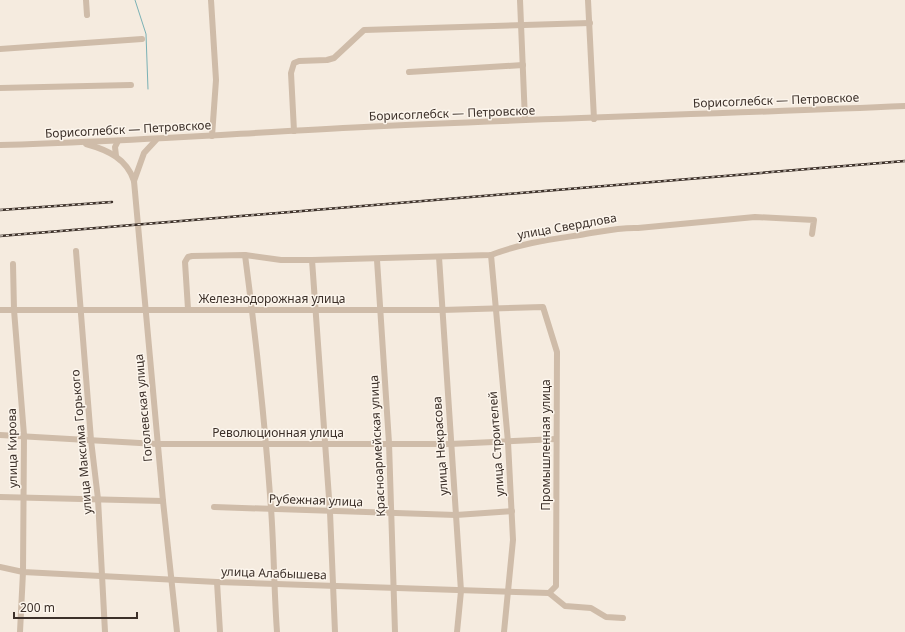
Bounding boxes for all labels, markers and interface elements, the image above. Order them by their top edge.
street label: Борисоглебск — Петровское [693,89,860,111]
street label: Борисоглебск — Петровское [369,102,536,124]
street label: Борисоглебск — Петровское [45,116,212,142]
street label: улица Свердлова [516,209,618,243]
street label: Железнодорожная улица [199,290,345,307]
street label: Гоголевская улица [130,353,156,463]
street label: улица Максима Горького [66,369,96,515]
street label: Красноармейская улица [365,375,389,517]
street label: Промышленная улица [537,379,554,511]
street label: улица Строителей [484,391,508,497]
street label: улица Некрасова [428,396,452,496]
street label: улица Кирова [3,408,21,488]
street label: Революционная улица [212,424,344,441]
street label: Рубежная улица [269,490,363,510]
street label: улица Алабышева [221,563,327,583]
scale bar [14,594,137,620]
text: 200 m [20,599,55,616]

